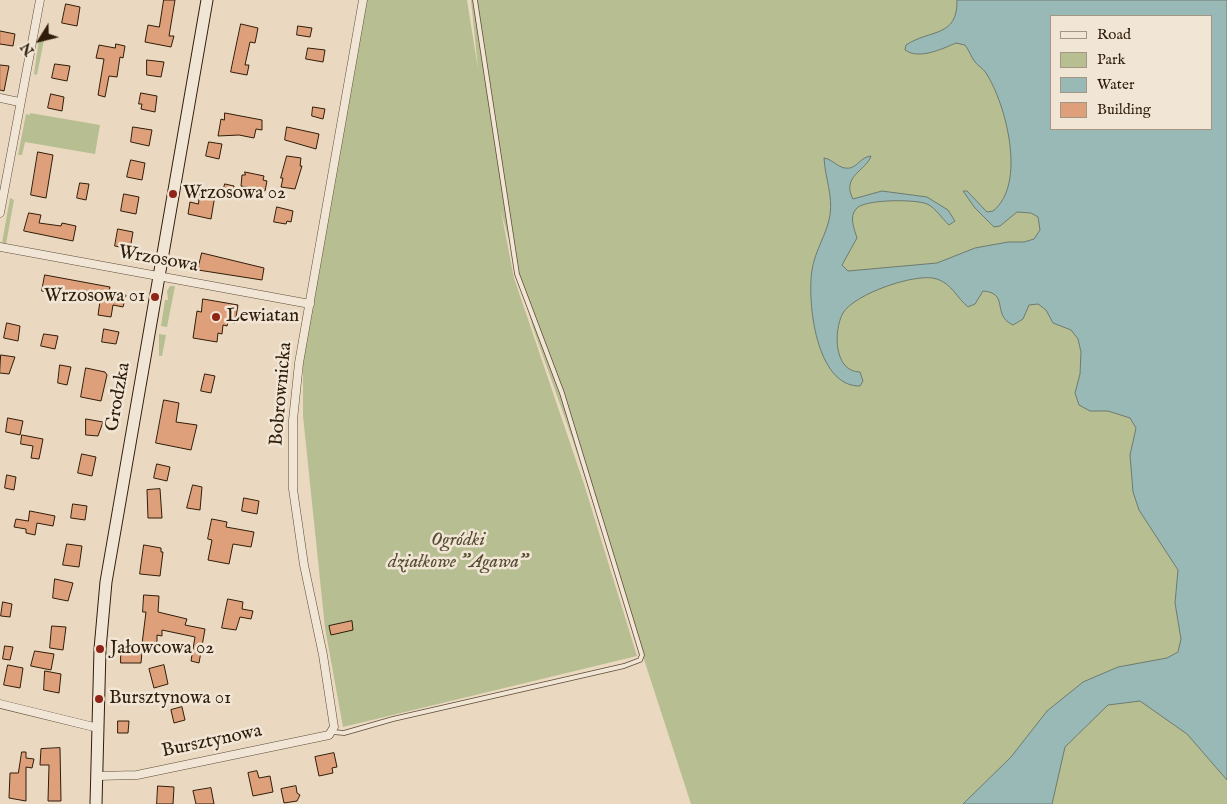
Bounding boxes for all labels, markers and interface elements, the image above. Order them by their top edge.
north arrow [15,15,65,65]
legend [1050,15,1212,130]
text: Road [1097,25,1131,44]
text: N [17,39,39,59]
text: Park [1097,50,1126,69]
text: Water [1097,75,1134,94]
text: Building [1097,100,1151,119]
place label: Wrzosowa 02 [183,183,286,205]
marker: Wrzosowa 02 [167,188,179,200]
street label: Wrzosowa [116,242,200,278]
place label: Wrzosowa 01 [44,286,145,308]
marker: Wrzosowa 01 [149,291,161,303]
place label: Lewiatan [226,306,299,328]
marker: Lewiatan [210,311,222,323]
street label: Bobrownicka [266,341,298,447]
street label: Grodzka [102,361,136,433]
park label: Ogródki działkowe "Agawa" [388,530,528,574]
place label: Jałowcowa 02 [110,638,214,660]
marker: Jałowcowa 02 [94,643,106,655]
place label: Bursztynowa 01 [109,688,231,710]
marker: Bursztynowa 01 [93,693,105,705]
street label: Bursztynowa [160,720,264,764]

